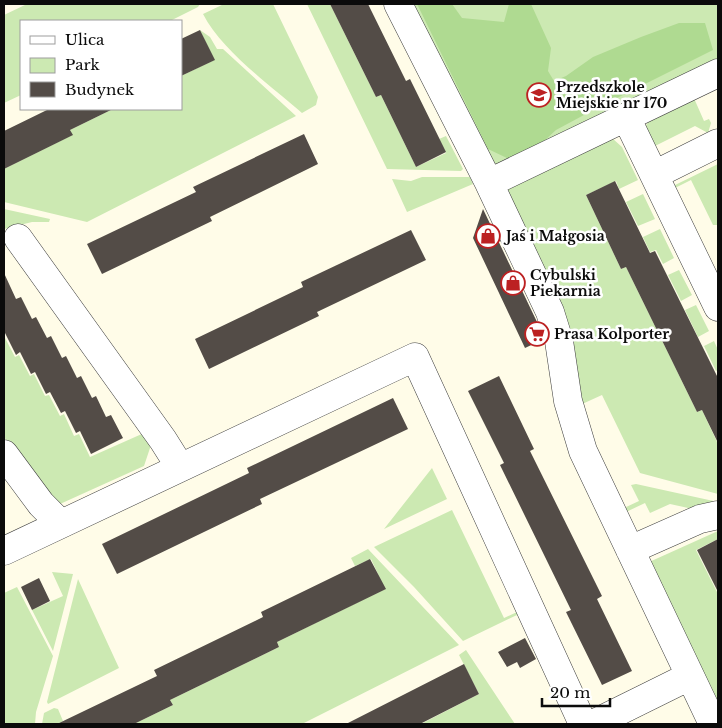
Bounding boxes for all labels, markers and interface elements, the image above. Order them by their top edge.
legend [20,20,182,110]
text: Ulica [65,30,105,49]
text: Park [65,55,101,74]
place label: Przedszkole Miejskie nr 170 [556,78,667,112]
text: Budynek [65,80,135,99]
school or university icon: Przedszkole Miejskie nr 170 [526,82,552,108]
shop icon: Jaś i Małgosia [475,223,501,249]
place label: Jaś i Małgosia [503,227,605,245]
place label: Cybulski Piekarnia [530,266,601,300]
shop icon: Cybulski Piekarnia [500,270,526,296]
supermarket icon: Prasa Kolporter [524,321,550,347]
place label: Prasa Kolporter [554,325,669,343]
scale bar [542,676,610,708]
text: 20 m [550,683,590,702]

